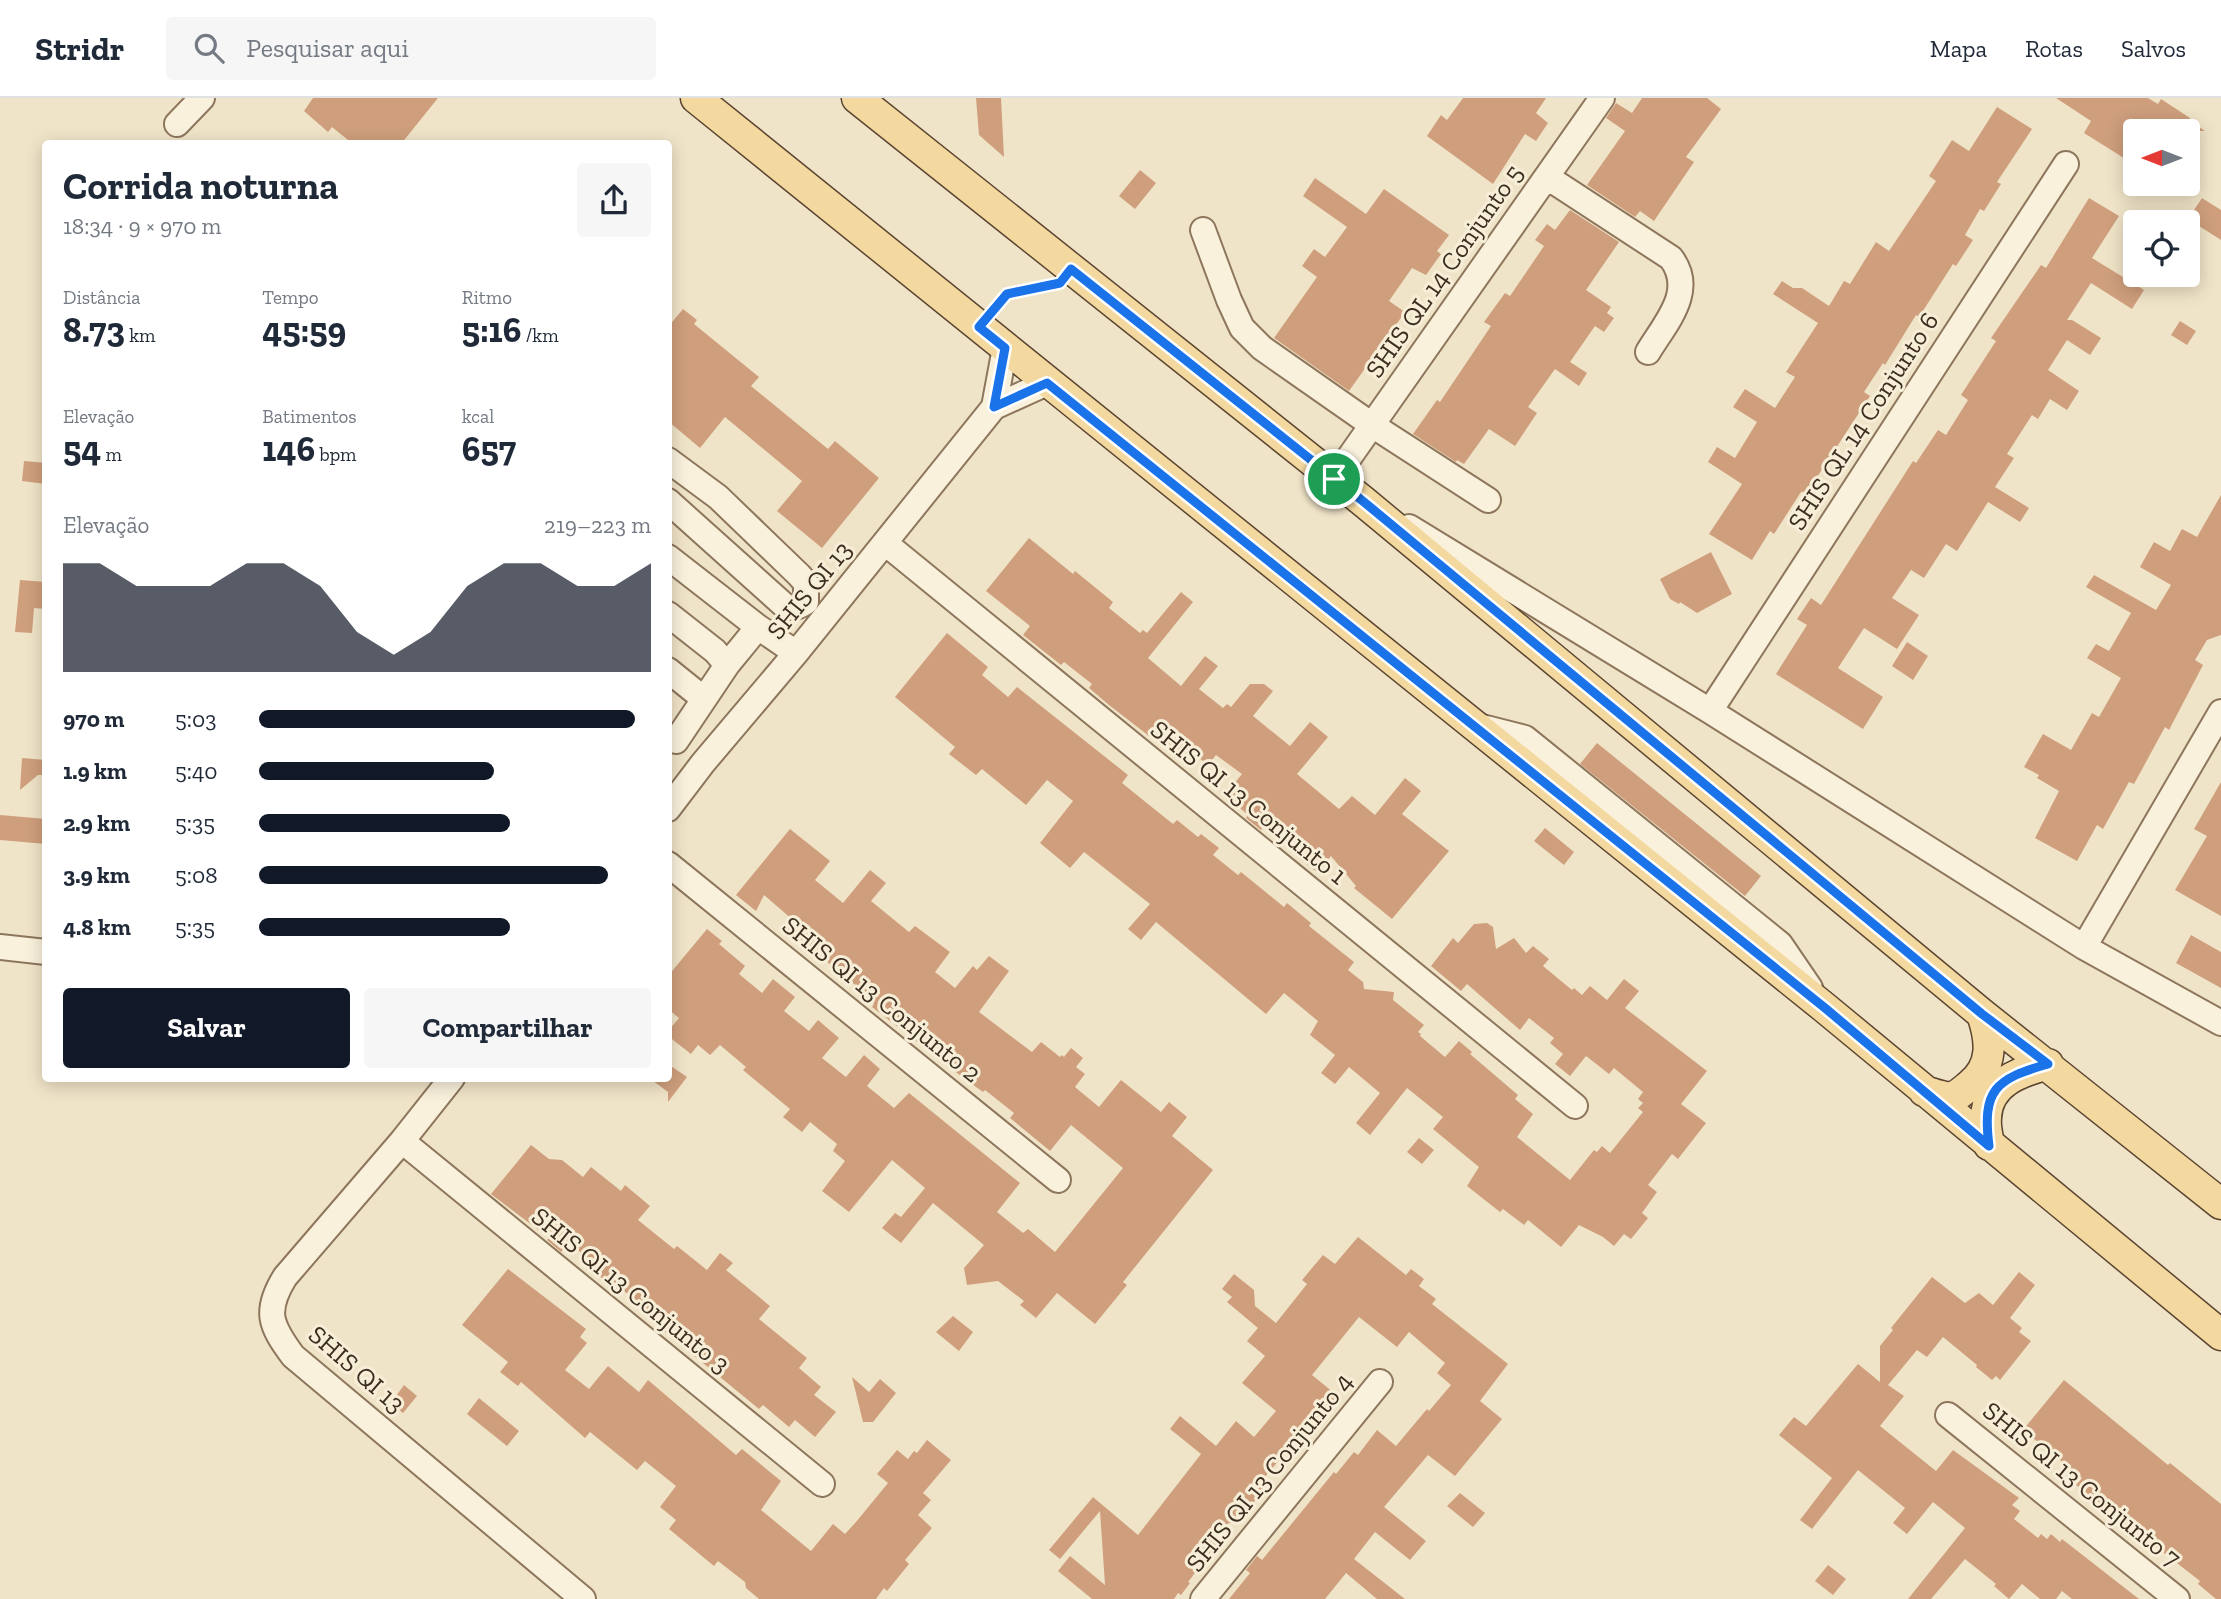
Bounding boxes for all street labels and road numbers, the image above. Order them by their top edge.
street label: SHIS QL 14 Conjunto 5 [1358,158,1530,384]
street label: SHIS QL 14 Conjunto 6 [1781,306,1945,536]
street label: SHIS QI 13 [760,534,858,646]
street label: SHIS QI 13 Conjunto 1 [1144,713,1354,891]
street label: SHIS QI 13 Conjunto 2 [776,909,988,1089]
street label: SHIS QI 13 Conjunto 3 [525,1200,737,1380]
street label: SHIS QI 13 [302,1318,412,1420]
street label: SHIS QI 13 Conjunto 4 [1179,1366,1359,1578]
street label: SHIS QI 13 Conjunto 7 [1977,1394,2187,1574]

